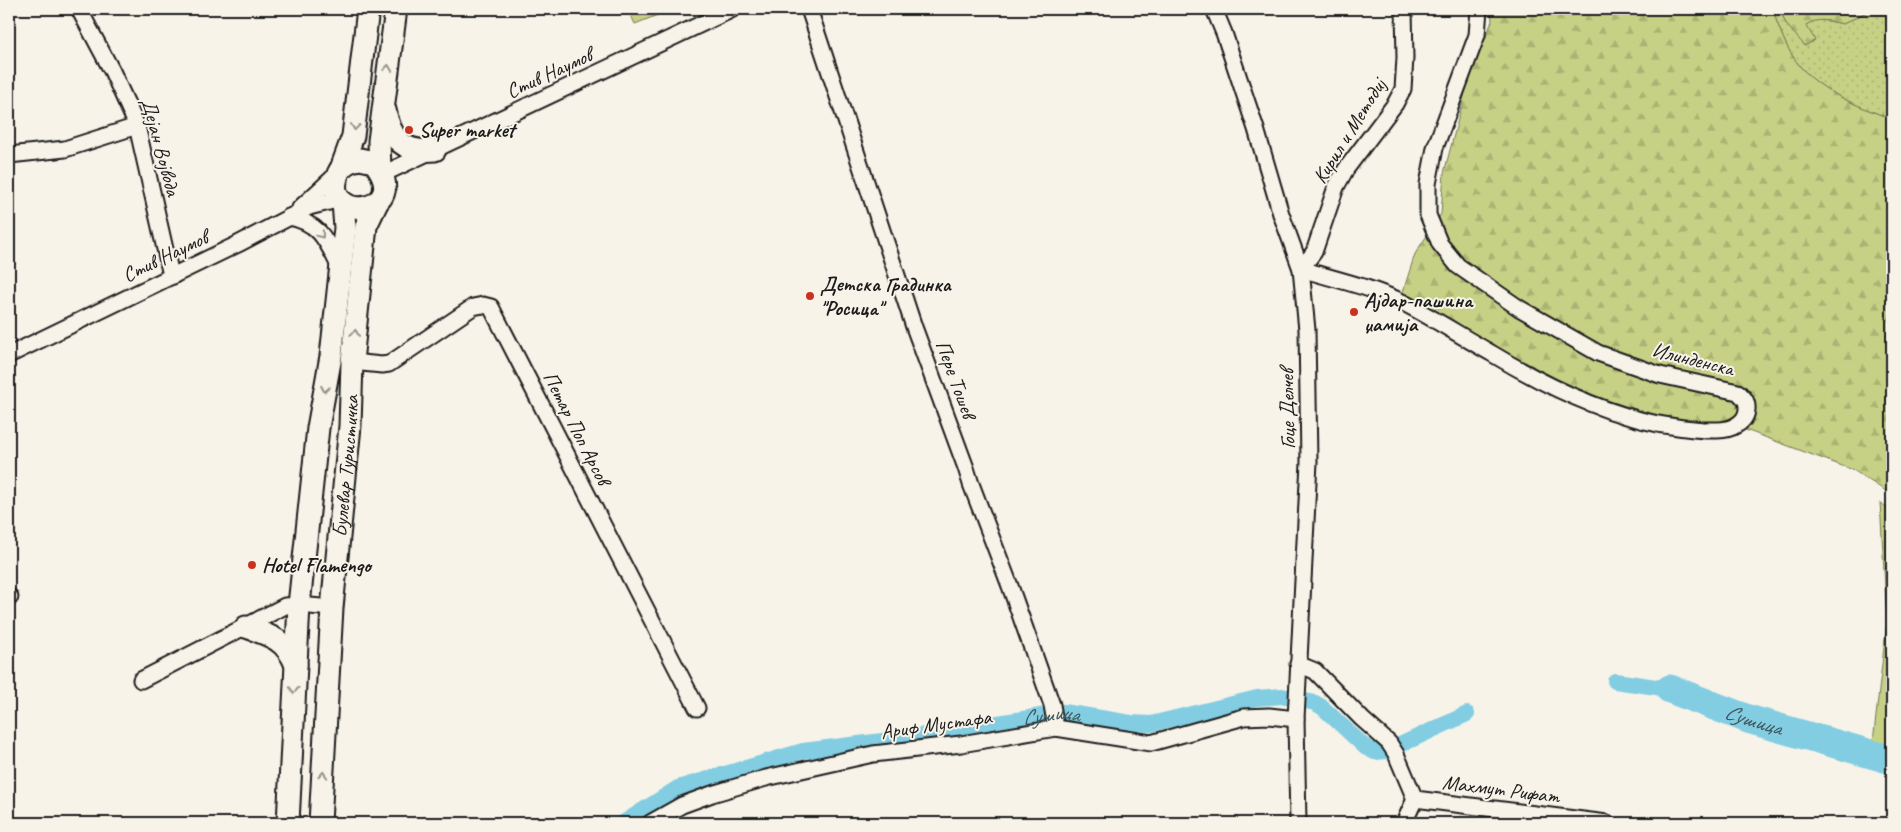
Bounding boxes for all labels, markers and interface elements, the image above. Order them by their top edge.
street label: Стив Наумов [502,40,600,104]
one-way arrow [382,64,393,72]
street label: Кирил и Методиј [1307,71,1393,188]
street label: Дејан Војвода [135,95,187,200]
place label: Super market [419,117,518,143]
one-way arrow [350,123,361,131]
marker: Super market [403,124,415,136]
street label: Стив Наумов [118,222,216,288]
one-way arrow [316,229,324,238]
place label: Детска Градинка "Росица" [820,271,952,321]
place label: Ајдар-пашина џамија [1364,287,1474,337]
marker: Детска Градинка "Росица" [804,290,816,302]
marker: Ајдар-пашина џамија [1348,306,1360,318]
one-way arrow [349,329,360,337]
street label: Илинденска [1650,336,1739,382]
street label: Пере Тошев [930,337,984,426]
street label: Гоце Делчев [1273,364,1301,449]
street label: Петар Поп Арсов [537,367,619,493]
one-way arrow [320,385,330,394]
street label: Булевар Туристичка [326,393,364,538]
place label: Hotel Flamengo [262,552,373,578]
marker: Hotel Flamengo [246,559,258,571]
one-way arrow [289,686,300,694]
water label: Сушица [1721,697,1788,743]
water label: Сушица [1020,698,1085,733]
street label: Ариф Мустафа [879,703,995,745]
street label: Махмут Рифат [1441,769,1562,809]
one-way arrow [317,770,328,778]

